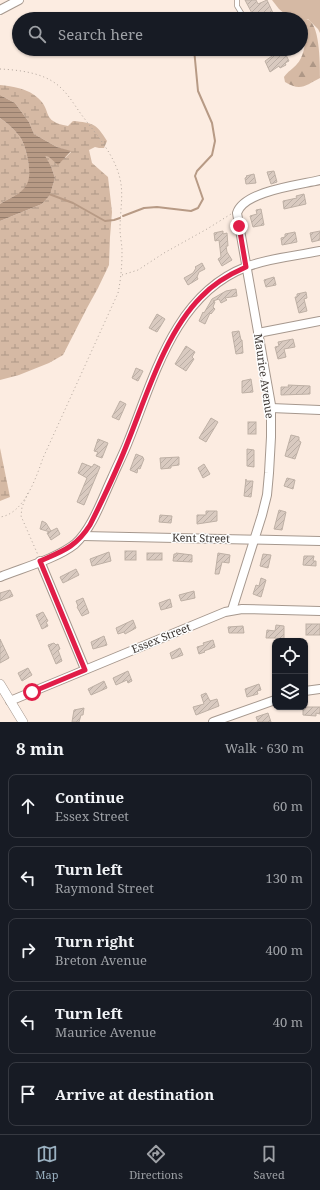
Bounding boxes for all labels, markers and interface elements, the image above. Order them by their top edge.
search box [12,12,308,56]
icon: search [26,23,48,45]
text: Search here [58,24,143,44]
route end [230,217,248,235]
street label: Maurice Avenue [251,332,278,420]
street label: Kent Street [172,529,230,546]
street label: Essex Street [129,619,193,656]
map controls [272,638,308,710]
button: locate [272,638,308,674]
button: layers [272,674,308,710]
route start [23,683,41,701]
text: 8 min [16,737,64,760]
text: Walk · 630 m [225,739,304,757]
text: Continue [55,787,124,807]
icon: ahead [17,795,39,817]
text: 60 m [273,797,303,815]
text: Essex Street [55,807,129,825]
text: Turn left [55,859,123,879]
icon: left [17,867,39,889]
text: 130 m [266,869,303,887]
text: Raymond Street [55,879,154,897]
text: Turn right [55,931,134,951]
icon: right [17,939,39,961]
text: 400 m [266,941,303,959]
text: Breton Avenue [55,951,147,969]
text: Turn left [55,1003,123,1023]
icon: left [17,1011,39,1033]
text: 40 m [273,1013,303,1031]
text: Maurice Avenue [55,1023,156,1041]
icon: arrive [17,1083,39,1105]
text: Arrive at destination [55,1084,214,1104]
tab: Map [35,1143,59,1182]
tab: Directions [129,1143,183,1182]
tab: Saved [254,1143,285,1182]

